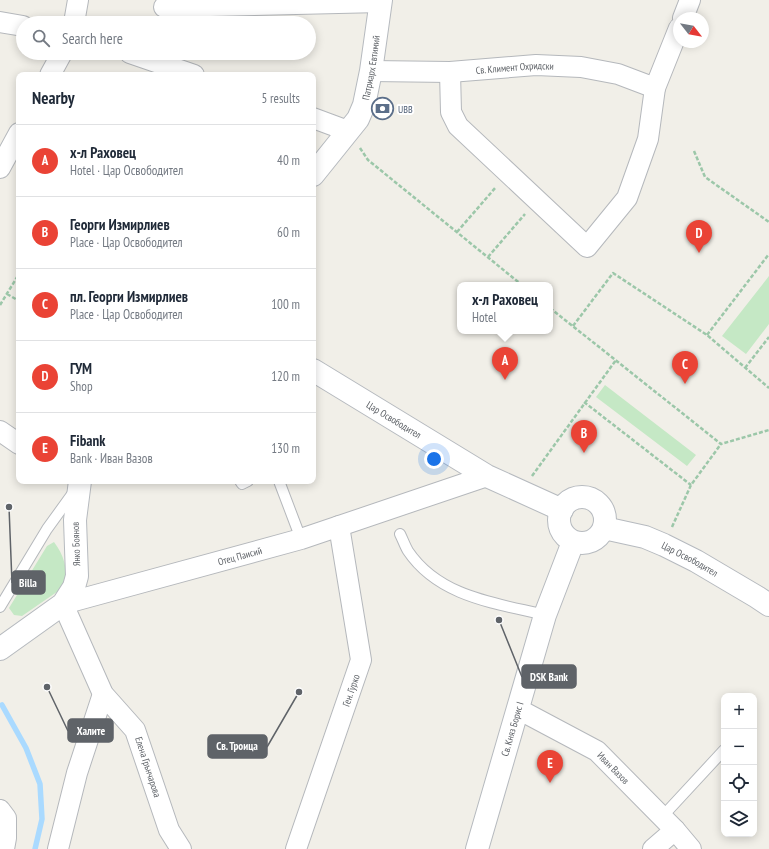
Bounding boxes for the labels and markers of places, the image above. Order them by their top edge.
bank icon: UBB [370,96,396,122]
place label: UBB [398,103,413,116]
pin: D [686,220,712,253]
pin: A [492,347,518,380]
pin: C [672,351,698,384]
pin: B [571,420,597,453]
callout: Billa [12,571,45,594]
callout: DSK Bank [522,665,576,688]
callout: Халите [68,719,113,742]
callout: Св. Троица [208,735,267,758]
pin: E [537,750,563,783]

